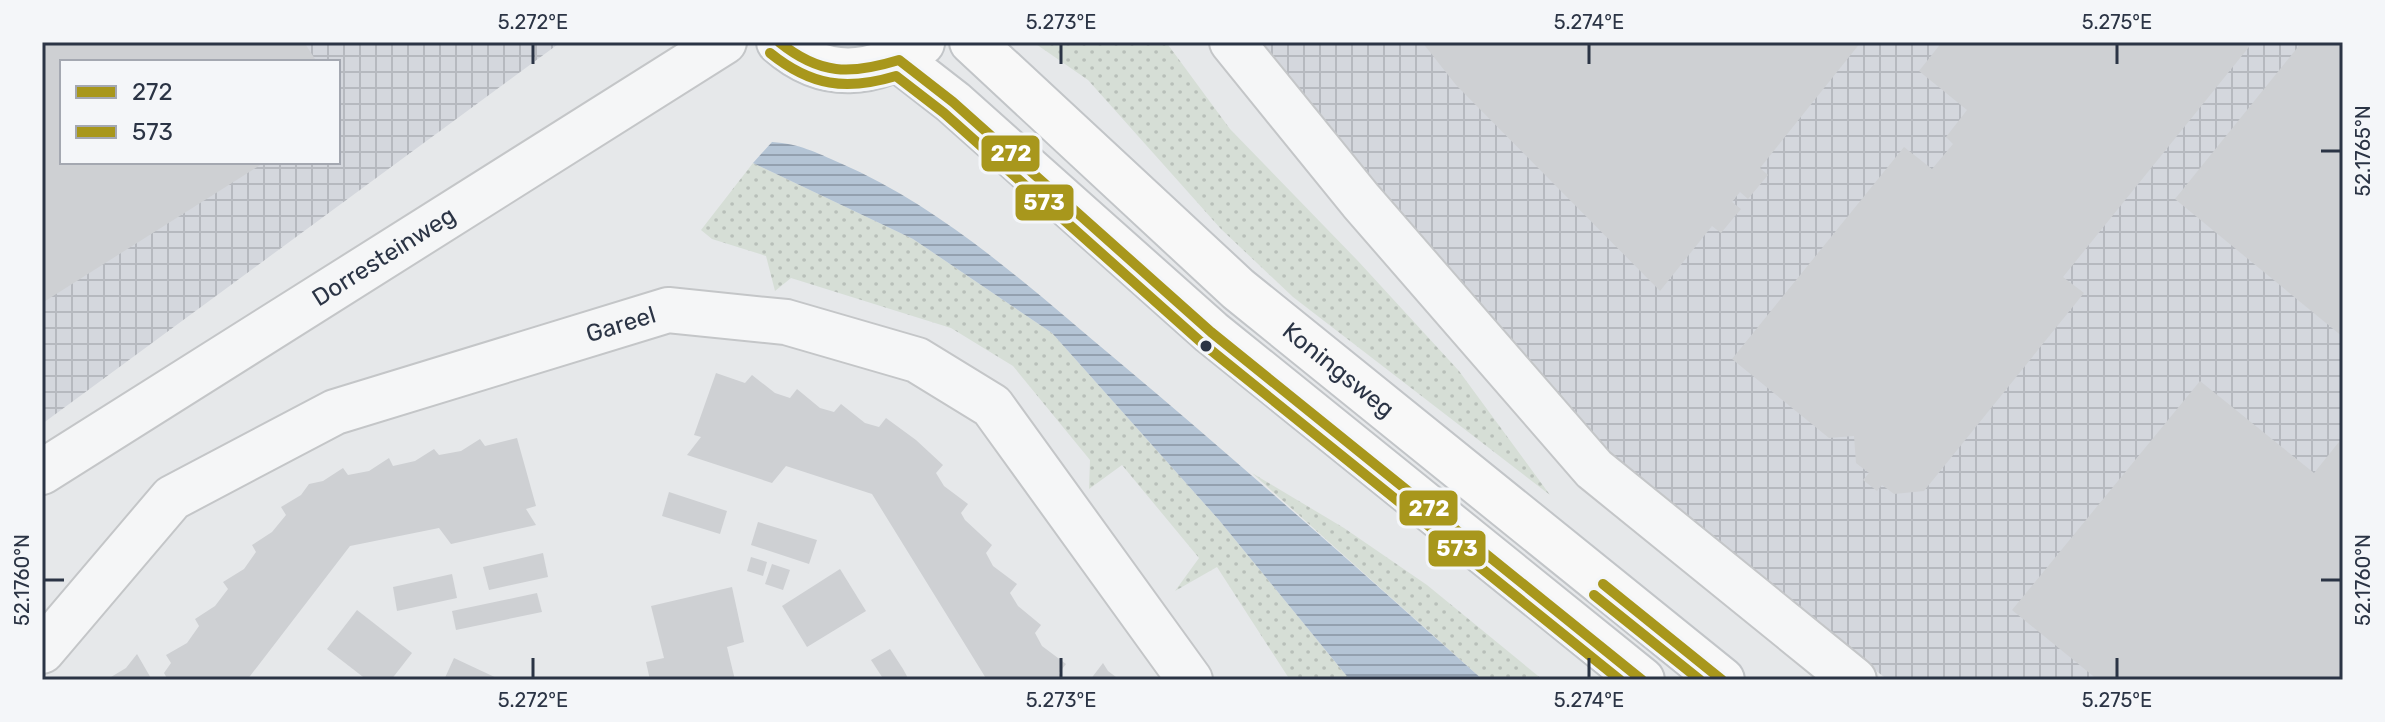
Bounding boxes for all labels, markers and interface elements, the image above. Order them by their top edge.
text: 5.272°E [498,10,568,34]
text: 5.273°E [1026,10,1096,34]
text: 5.274°E [1554,10,1624,34]
text: 5.275°E [2082,10,2152,34]
legend [60,60,340,164]
text: 272 [132,78,173,106]
text: 52.1765°N [2351,105,2375,197]
text: 573 [132,118,173,146]
line badge: 272 [980,134,1041,173]
text: 272 [990,140,1032,167]
line badge: 573 [1014,183,1075,222]
text: 573 [1023,189,1065,216]
street label: Dorresteinweg [307,201,460,312]
street label: Gareel [583,301,659,348]
street label: Koningsweg [1277,317,1400,423]
unlabelled marker [1198,338,1214,354]
line badge: 272 [1398,489,1459,527]
text: 272 [1408,495,1450,522]
line badge: 573 [1427,529,1487,568]
text: 52.1760°N [10,534,34,626]
text: 52.1760°N [2351,534,2375,626]
text: 573 [1436,535,1478,562]
text: 5.272°E [498,688,568,712]
text: 5.273°E [1026,688,1096,712]
text: 5.274°E [1554,688,1624,712]
text: 5.275°E [2082,688,2152,712]

